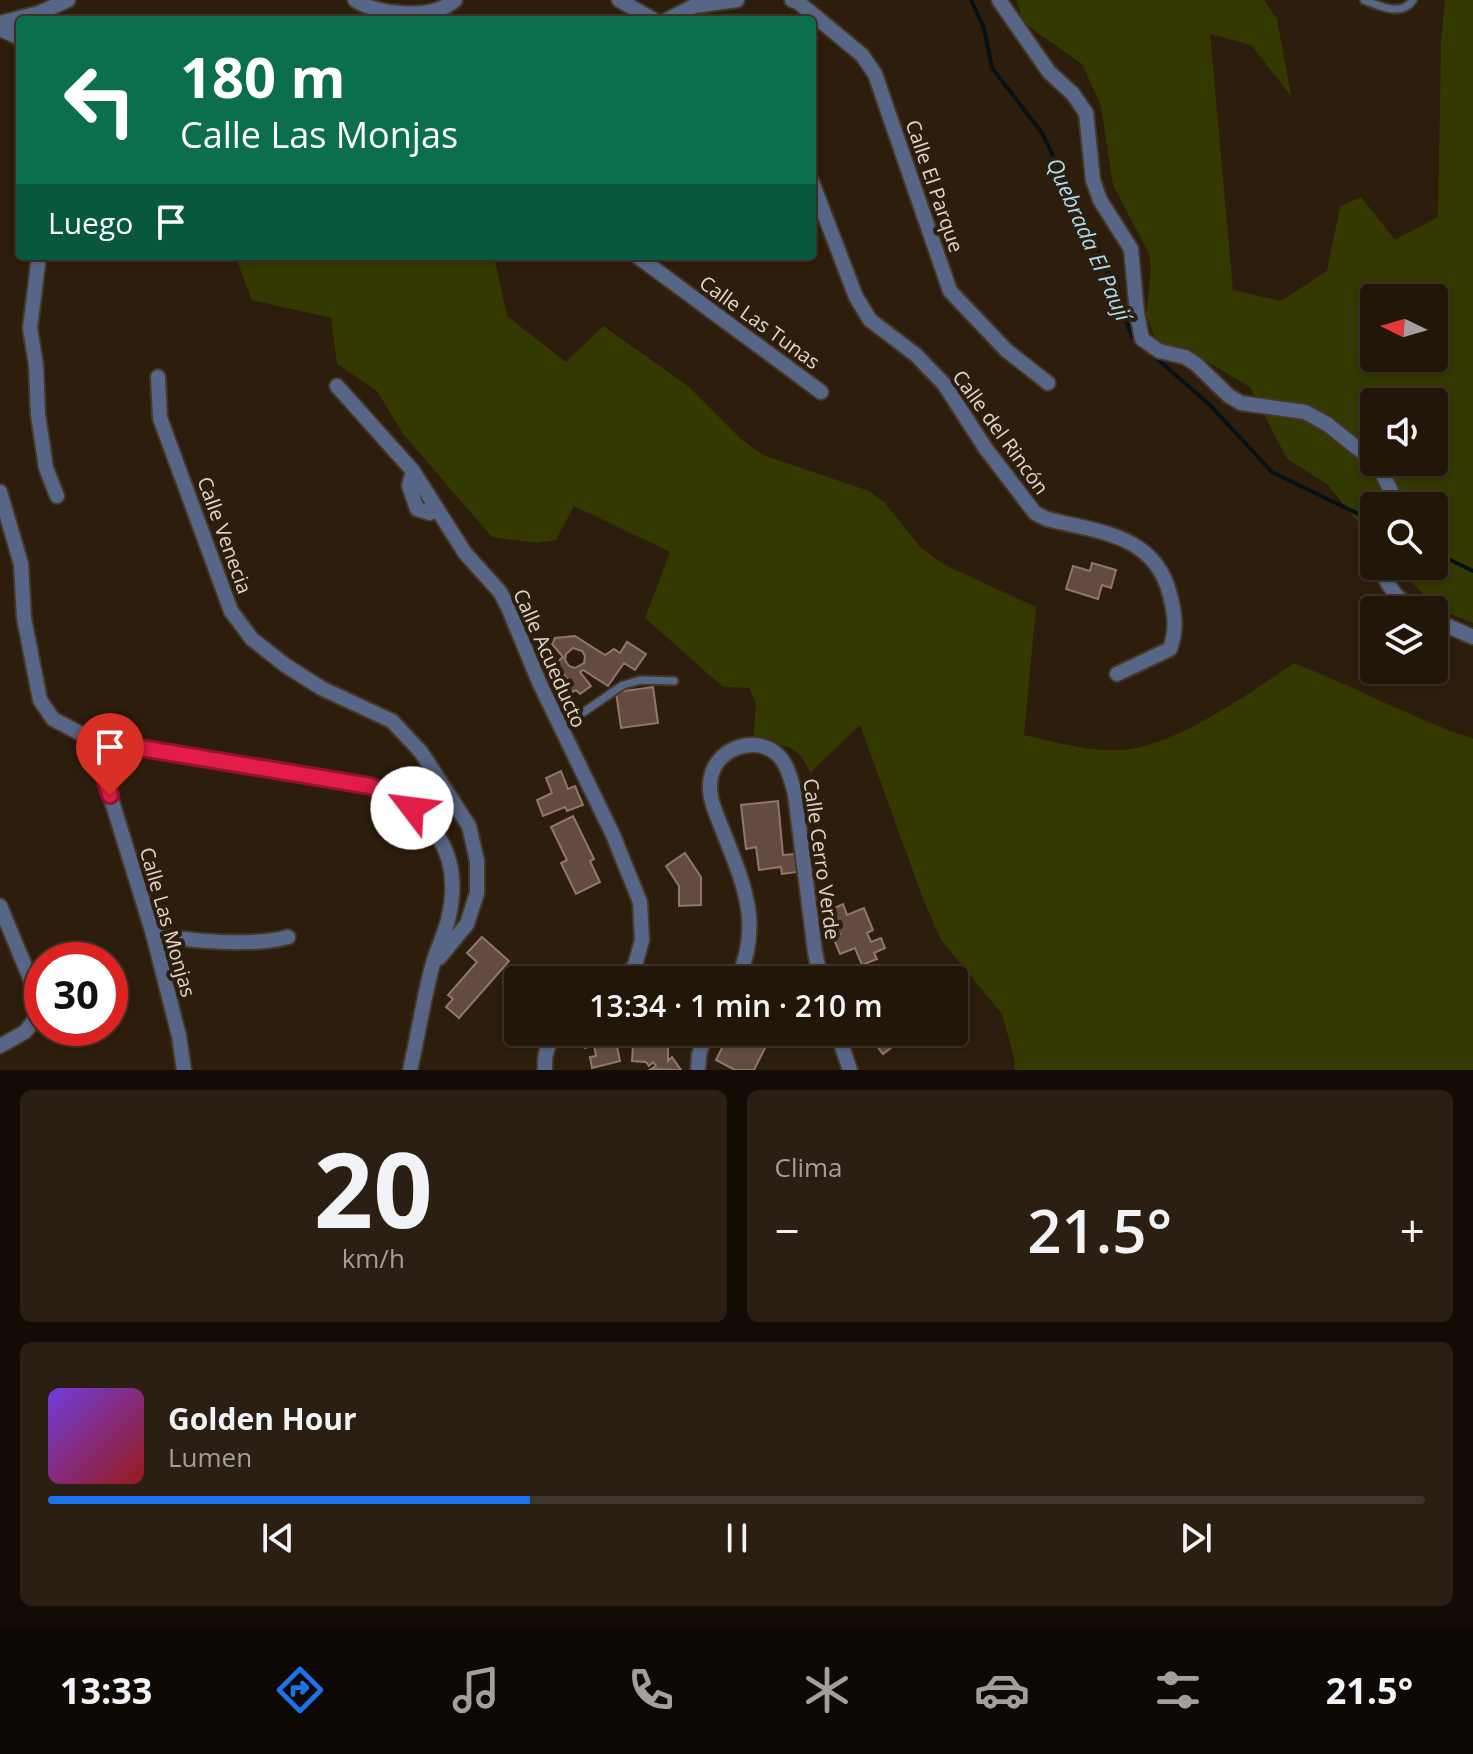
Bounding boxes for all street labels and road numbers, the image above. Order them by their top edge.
street label: Calle El Parque [900,116,970,256]
street label: Calle Las Tunas [694,269,826,375]
street label: Calle del Rincón [947,364,1055,500]
street label: Calle Venecia [191,473,259,597]
street label: Calle Acueducto [507,584,593,732]
street label: Calle Cerro Verde [797,777,847,941]
street label: Calle Las Monjas [134,844,202,1000]

